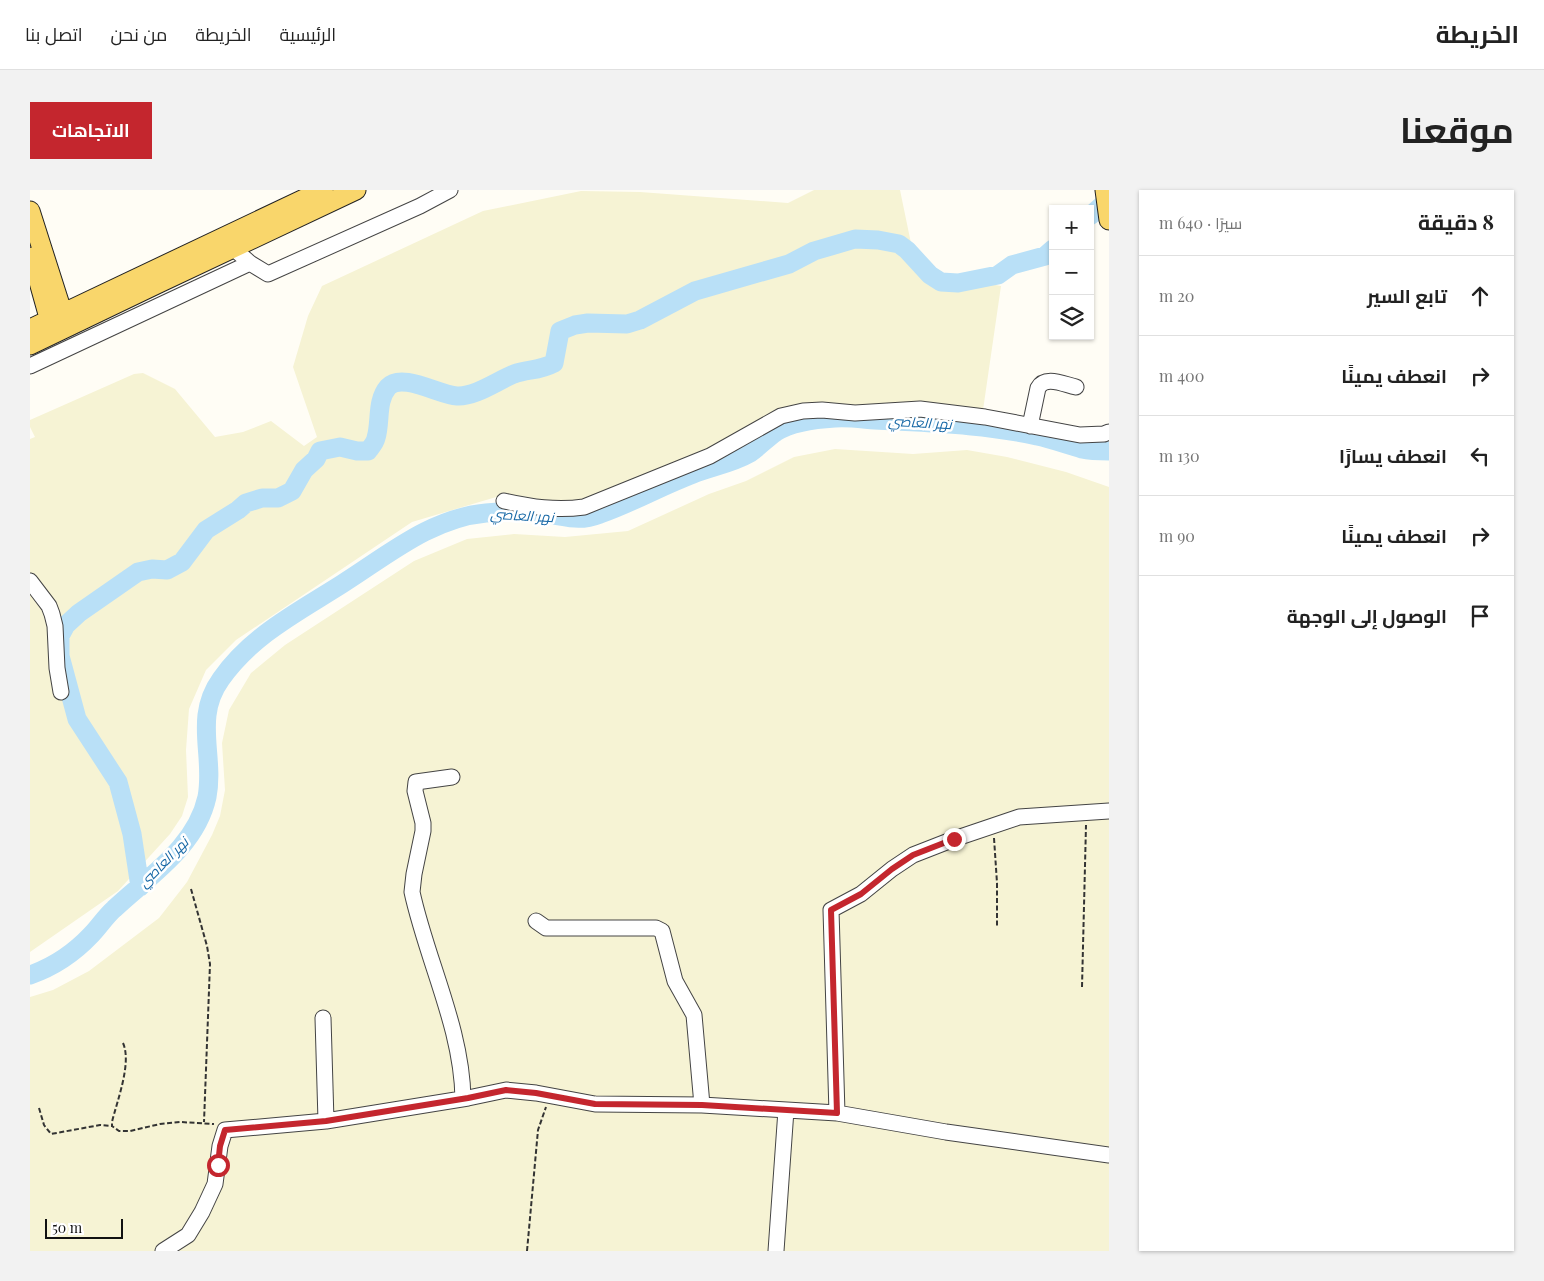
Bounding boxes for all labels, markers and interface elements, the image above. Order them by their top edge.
text: الخريطة [1436,17,1519,49]
text: اتصل بنا [25,22,82,46]
text: من نحن [110,22,167,46]
text: الخريطة [195,22,252,46]
text: الرئيسية [280,22,336,46]
button: الاتجاهات [30,102,152,159]
text: موقعنا [1400,105,1514,152]
map controls [1049,205,1094,340]
button: + [1049,205,1094,250]
text: 8 دقيقة [1418,207,1494,235]
text: سيرًا · 640 m [1159,212,1242,233]
button: − [1049,250,1094,295]
text: تابع السير [1367,282,1447,308]
icon: ahead [1466,282,1494,310]
text: 20 m [1159,285,1194,306]
button: layers [1049,295,1094,340]
text: انعطف يمينًا [1341,362,1447,388]
icon: right [1466,362,1494,390]
text: 400 m [1159,365,1204,386]
water label: نهر العاصي [888,411,954,435]
text: انعطف يسارًا [1339,442,1447,468]
icon: left [1466,442,1494,470]
text: 130 m [1159,445,1200,466]
water label: نهر العاصي [490,504,556,528]
text: انعطف يمينًا [1341,522,1447,548]
icon: right [1466,522,1494,550]
text: 90 m [1159,525,1195,546]
text: الوصول إلى الوجهة [1287,602,1447,628]
icon: arrive [1466,602,1494,630]
route end [943,828,966,851]
water label: نهر العاصي [134,832,195,893]
route start [207,1154,230,1177]
scale bar [45,1216,122,1239]
text: 50 m [52,1218,82,1237]

